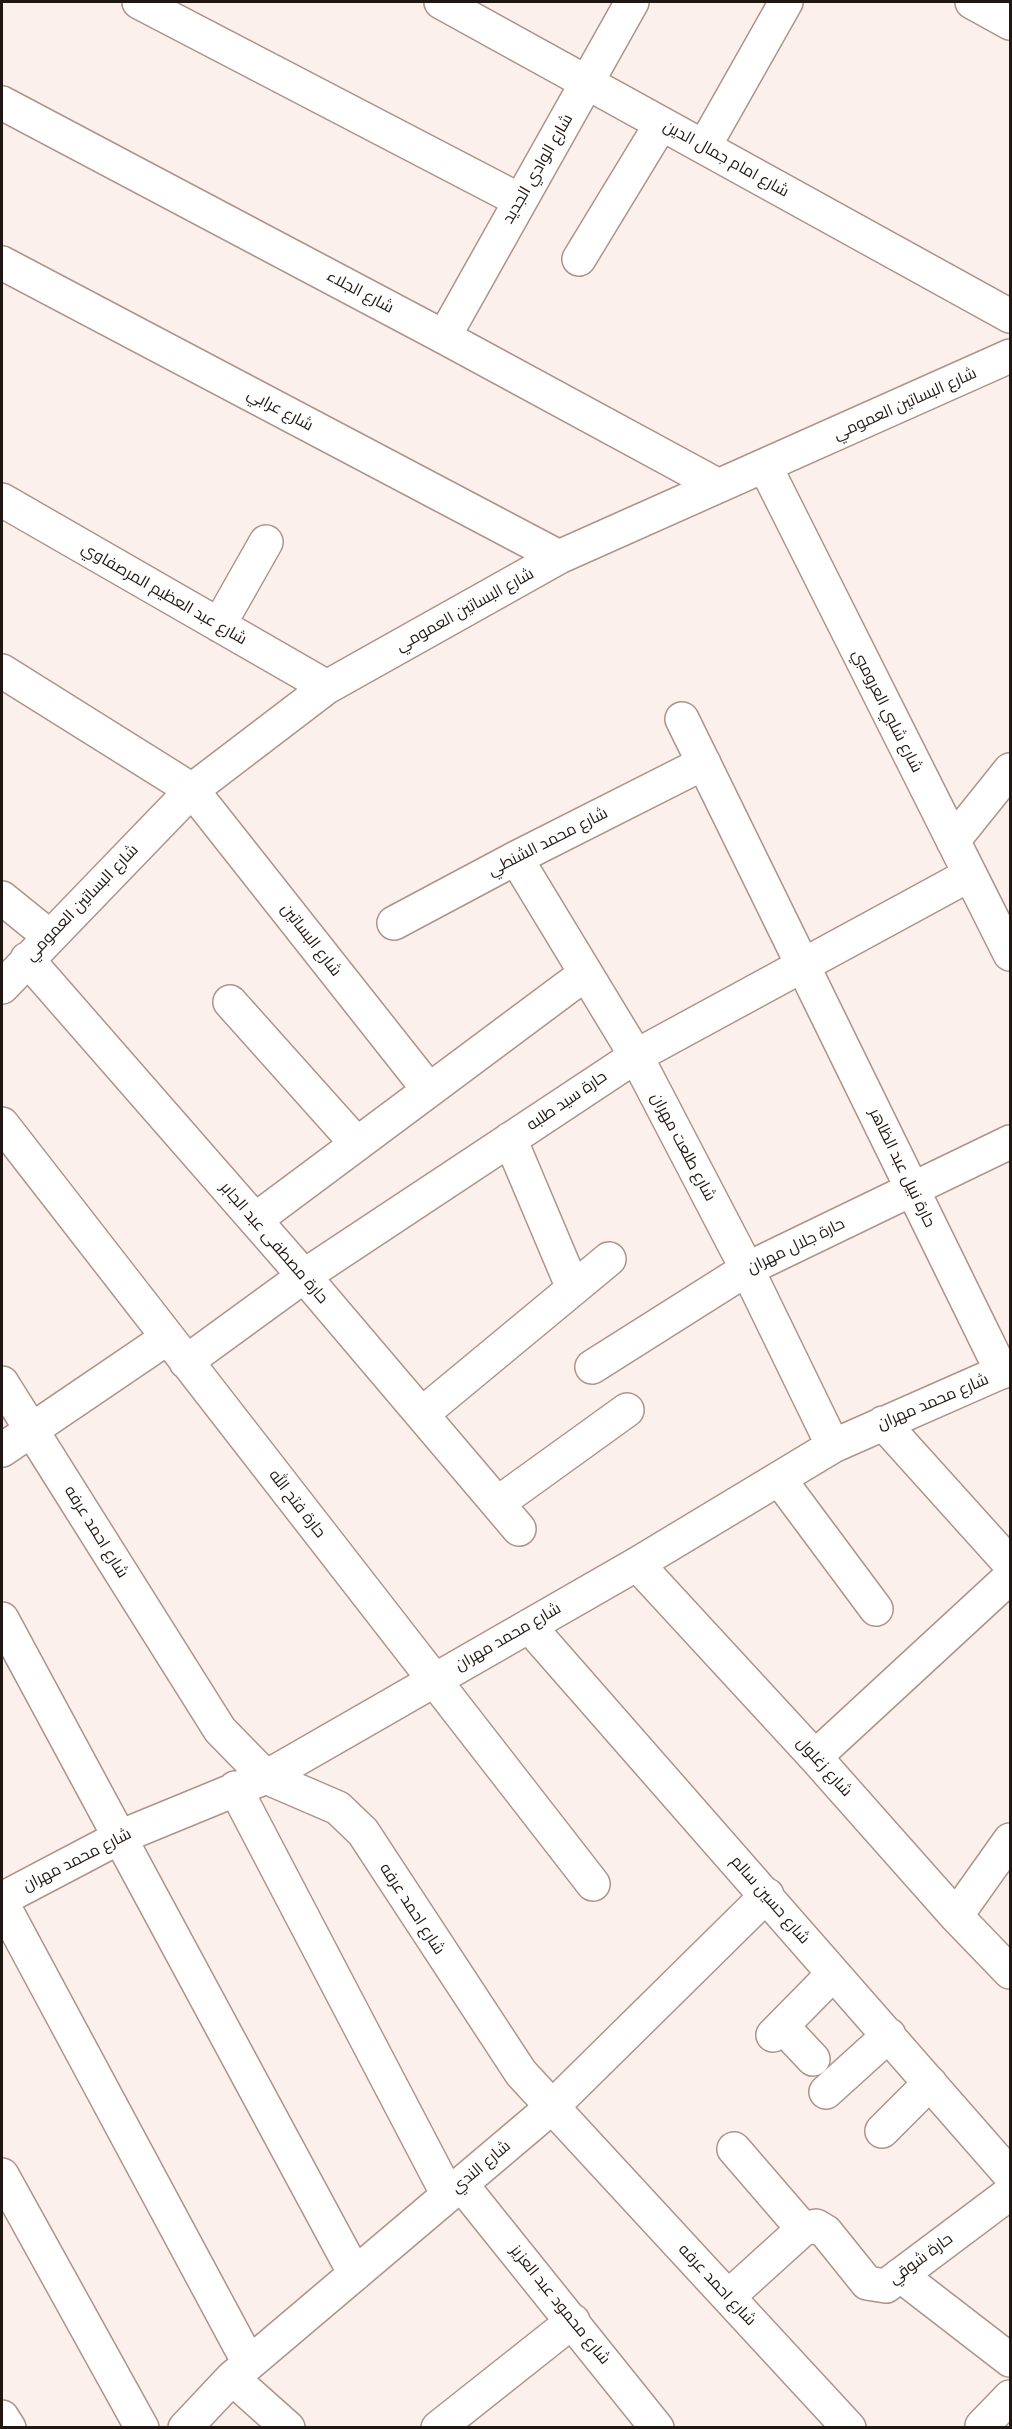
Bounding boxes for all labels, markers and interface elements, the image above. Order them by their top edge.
street label: شارع الوادي الجديد [499,111,577,227]
street label: شارع امام جمال الدين [660,117,792,201]
street label: شارع الجلاء [323,266,397,318]
street label: شارع البساتين العمومي [830,364,980,444]
street label: شارع عرابي [244,385,316,435]
street label: شارع عبد العظيم المرصفاوي [78,539,250,649]
street label: شارع البساتين العمومي [393,564,537,656]
street label: شارع شلبي العرومبي [848,646,926,776]
street label: شارع محمد الشنطي [485,804,611,880]
street label: شارع البساتين العمومي [21,841,143,965]
street label: شارع البساتين [277,900,345,980]
street label: حارة سيد طلبه [523,1067,611,1135]
street label: شارع طلعت مهران [646,1090,720,1204]
street label: حارة نبيل عبد الظاهر [865,1105,939,1231]
street label: حارة مصطفى عبد الجابر [216,1178,332,1308]
street label: حارة جلال مهران [744,1214,848,1278]
street label: شارع محمد مهران [874,1370,992,1434]
street label: حارة فتح الله [264,1466,330,1542]
street label: شارع احمد عرفه [60,1482,132,1582]
street label: شارع محمد مهران [452,1599,564,1675]
street label: شارع زغلول [792,1733,856,1801]
street label: شارع محمد مهران [20,1824,134,1896]
street label: شارع حسين سالم [726,1852,814,1948]
street label: شارع احمد عرفه [375,1860,449,1958]
street label: شارع الندي [447,2137,515,2197]
street label: حارة شوقي [885,2229,957,2289]
street label: شارع احمد عرفه [674,2240,760,2330]
street label: شارع محمود عبد العزيز [506,2241,614,2369]

